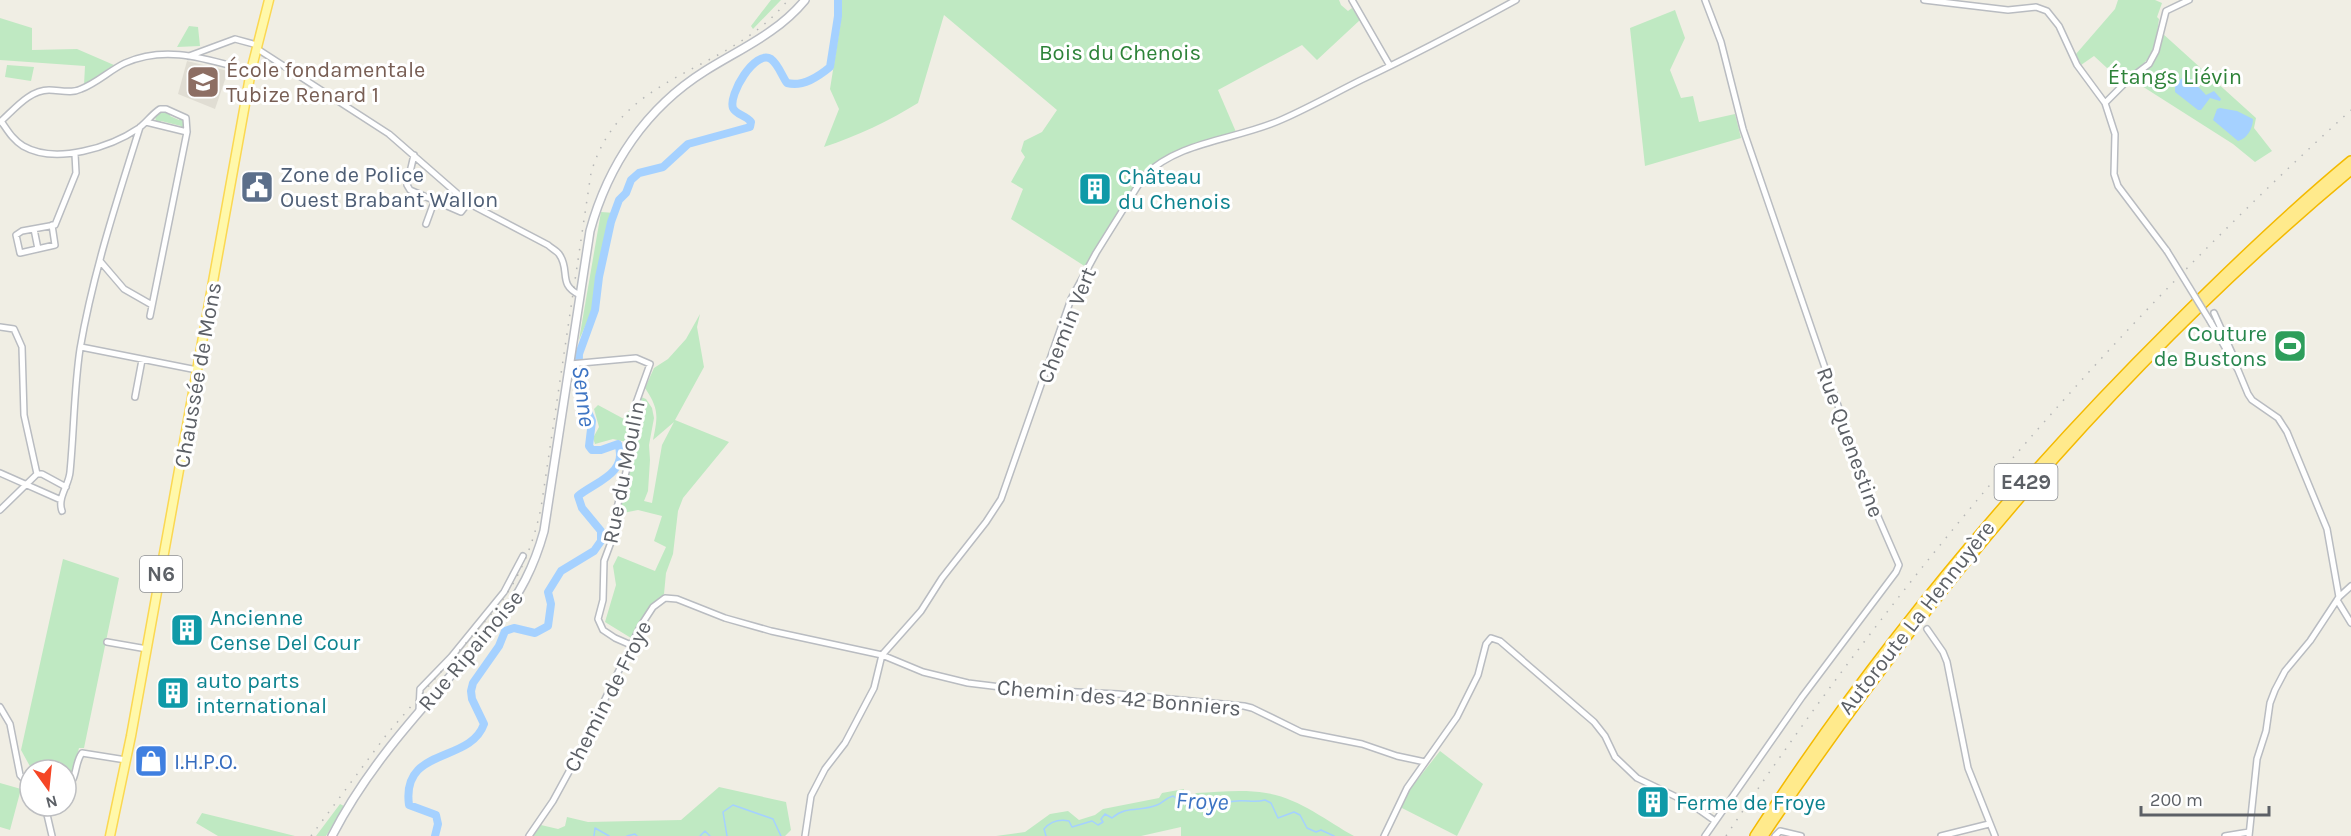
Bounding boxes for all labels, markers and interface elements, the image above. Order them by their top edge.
park label: Bois du Chenois [1039,40,1201,66]
place label: École fondamentale Tubize Renard 1 [226,56,425,108]
park label: Étangs Liévin [2108,63,2242,90]
school or university icon: École fondamentale Tubize Renard 1 [185,64,221,100]
place label: Zone de Police Ouest Brabant Wallon [280,162,498,213]
place label: Château du Chenois [1118,164,1231,215]
public building icon: Zone de Police Ouest Brabant Wallon [239,169,275,205]
building icon: Château du Chenois [1077,171,1113,207]
street label: Chemin Vert [1032,264,1102,387]
street label: Chaussée de Mons [169,280,227,470]
place label: Couture de Bustons [2154,321,2267,372]
sports icon: Couture de Bustons [2272,328,2308,364]
water label: Senne [566,364,602,428]
street label: Rue Quenestine [1811,364,1889,521]
street label: Rue du Moulin [597,399,651,546]
road number: E429 [1994,464,2058,500]
street label: Autoroute La Hennuyère [1833,516,2000,720]
road number: N6 [140,556,182,592]
street label: Rue Ripainoise [413,585,529,716]
place label: Ancienne Cense Del Cour [210,605,360,656]
building icon: Ancienne Cense Del Cour [169,612,205,648]
street label: Chemin de Froye [559,616,657,776]
place label: auto parts international [196,668,327,719]
street label: Chemin des 42 Bonniers [996,674,1242,722]
building icon: auto parts international [155,675,191,711]
shop icon: I.H.P.O. [133,743,169,779]
place label: I.H.P.O. [174,749,237,775]
north arrow [18,758,78,818]
scale bar [2141,779,2268,817]
building icon: Ferme de Froye [1635,784,1671,820]
water label: Froye [1175,786,1229,816]
text: 200 m [2150,789,2203,811]
place label: Ferme de Froye [1676,790,1826,816]
text: N [44,791,60,813]

